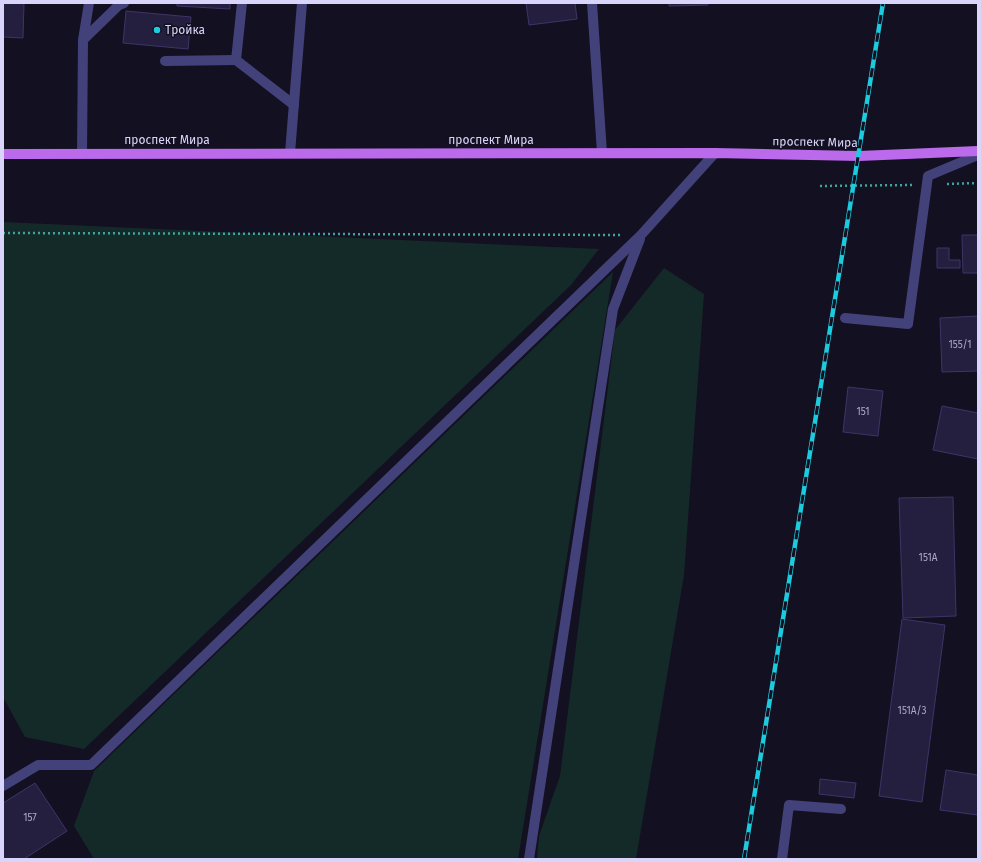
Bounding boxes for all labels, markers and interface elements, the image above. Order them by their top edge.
place label: Тройка [165,23,205,37]
marker: Тройка [152,25,162,35]
street label: проспект Мира [124,133,210,147]
street label: проспект Мира [448,133,534,147]
street label: проспект Мира [772,134,858,150]
house number: 155/1 [948,339,972,351]
house number: 151 [856,406,870,418]
house number: 151А [919,552,938,564]
house number: 151А/3 [898,705,926,717]
house number: 157 [23,812,37,824]

